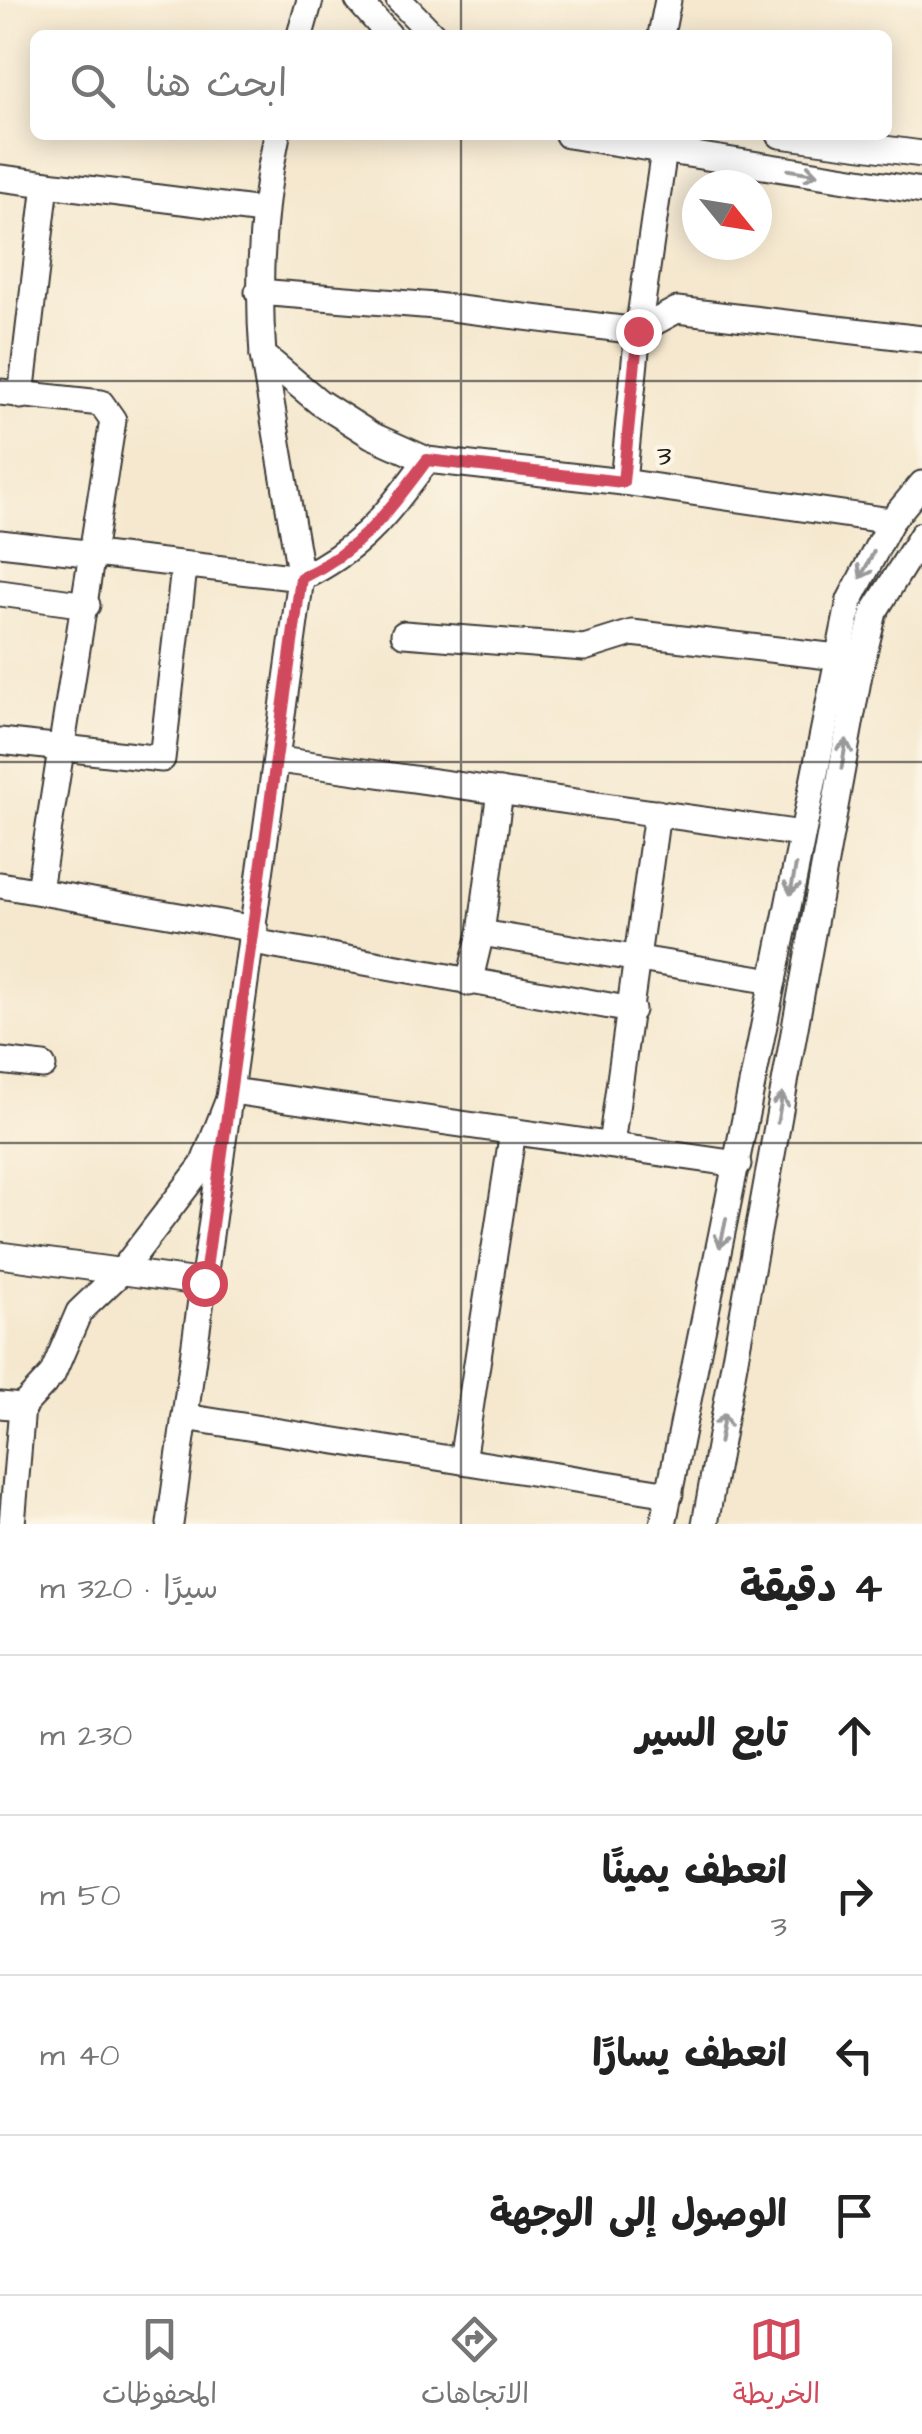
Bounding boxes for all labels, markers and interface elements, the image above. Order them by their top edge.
search box [30,30,892,140]
icon: search [65,58,120,113]
text: ابحث هنا [145,59,287,111]
one-way arrow [786,163,819,182]
north arrow [682,170,772,260]
route end [616,309,662,355]
street label: 3 [653,434,674,478]
one-way arrow [857,549,876,579]
one-way arrow [835,738,854,771]
one-way arrow [783,863,802,896]
one-way arrow [771,1092,790,1125]
one-way arrow [713,1216,732,1248]
route start [182,1261,228,1307]
one-way arrow [713,1412,732,1445]
text: 4 دقيقة [740,1560,882,1618]
text: سيرًا · 320 m [40,1566,218,1611]
icon: ahead [827,1708,882,1763]
text: تابع السير [636,1709,787,1761]
text: 230 m [40,1713,133,1758]
text: انعطف يمينًا [602,1846,787,1898]
icon: right [827,1868,882,1923]
text: 50 m [40,1873,121,1918]
text: 3 [771,1904,787,1949]
icon: left [827,2028,882,2083]
text: انعطف يسارًا [592,2029,787,2081]
text: 40 m [40,2033,120,2078]
icon: arrive [827,2188,882,2243]
text: الوصول إلى الوجهة [489,2189,787,2241]
tab: المحفوظات [102,2312,217,2418]
tab: الاتجاهات [421,2312,529,2418]
tab: الخريطة [733,2312,820,2418]

